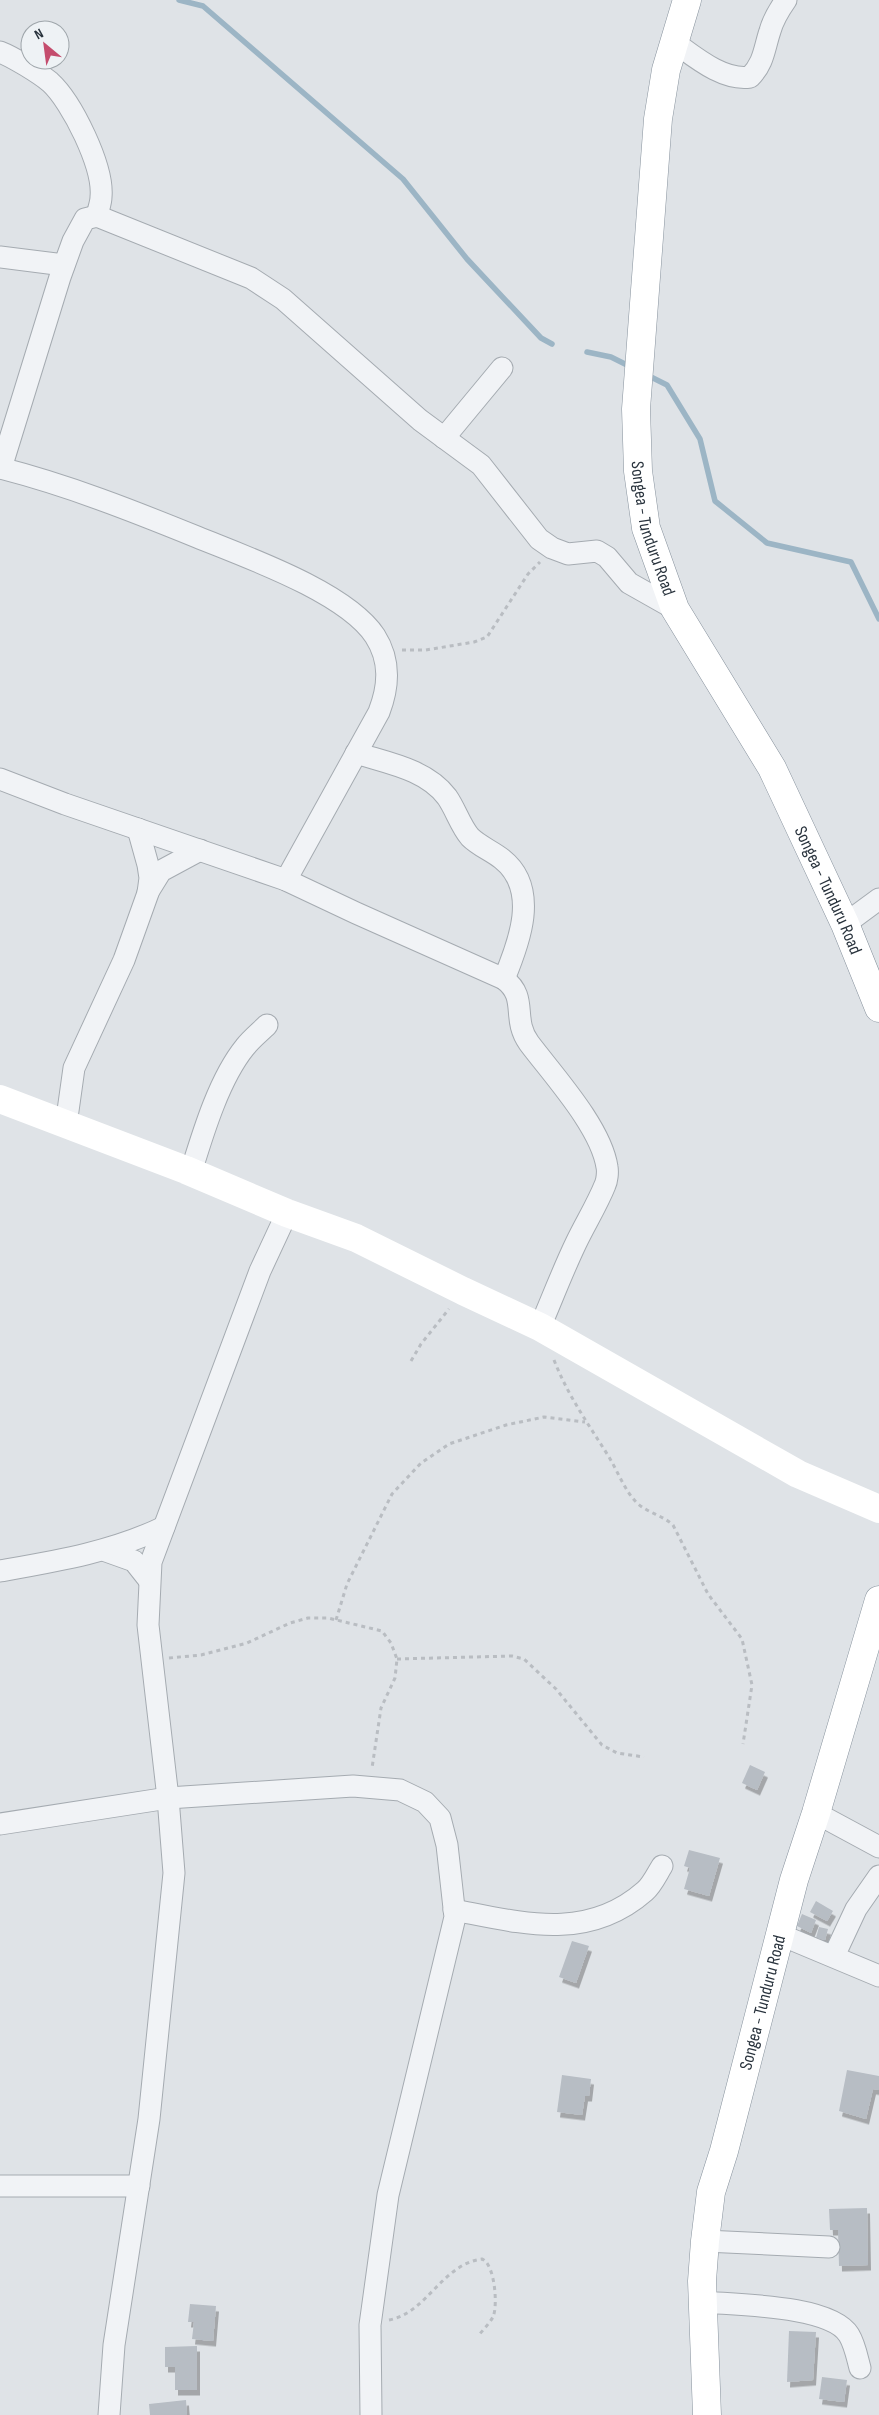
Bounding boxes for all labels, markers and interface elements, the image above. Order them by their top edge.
north arrow [20,20,70,70]
text: N [32,25,46,43]
street label: Songea - Tunduru Road [627,461,679,599]
street label: Songea - Tunduru Road [790,823,866,957]
street label: Songea - Tunduru Road [735,1933,790,2072]

